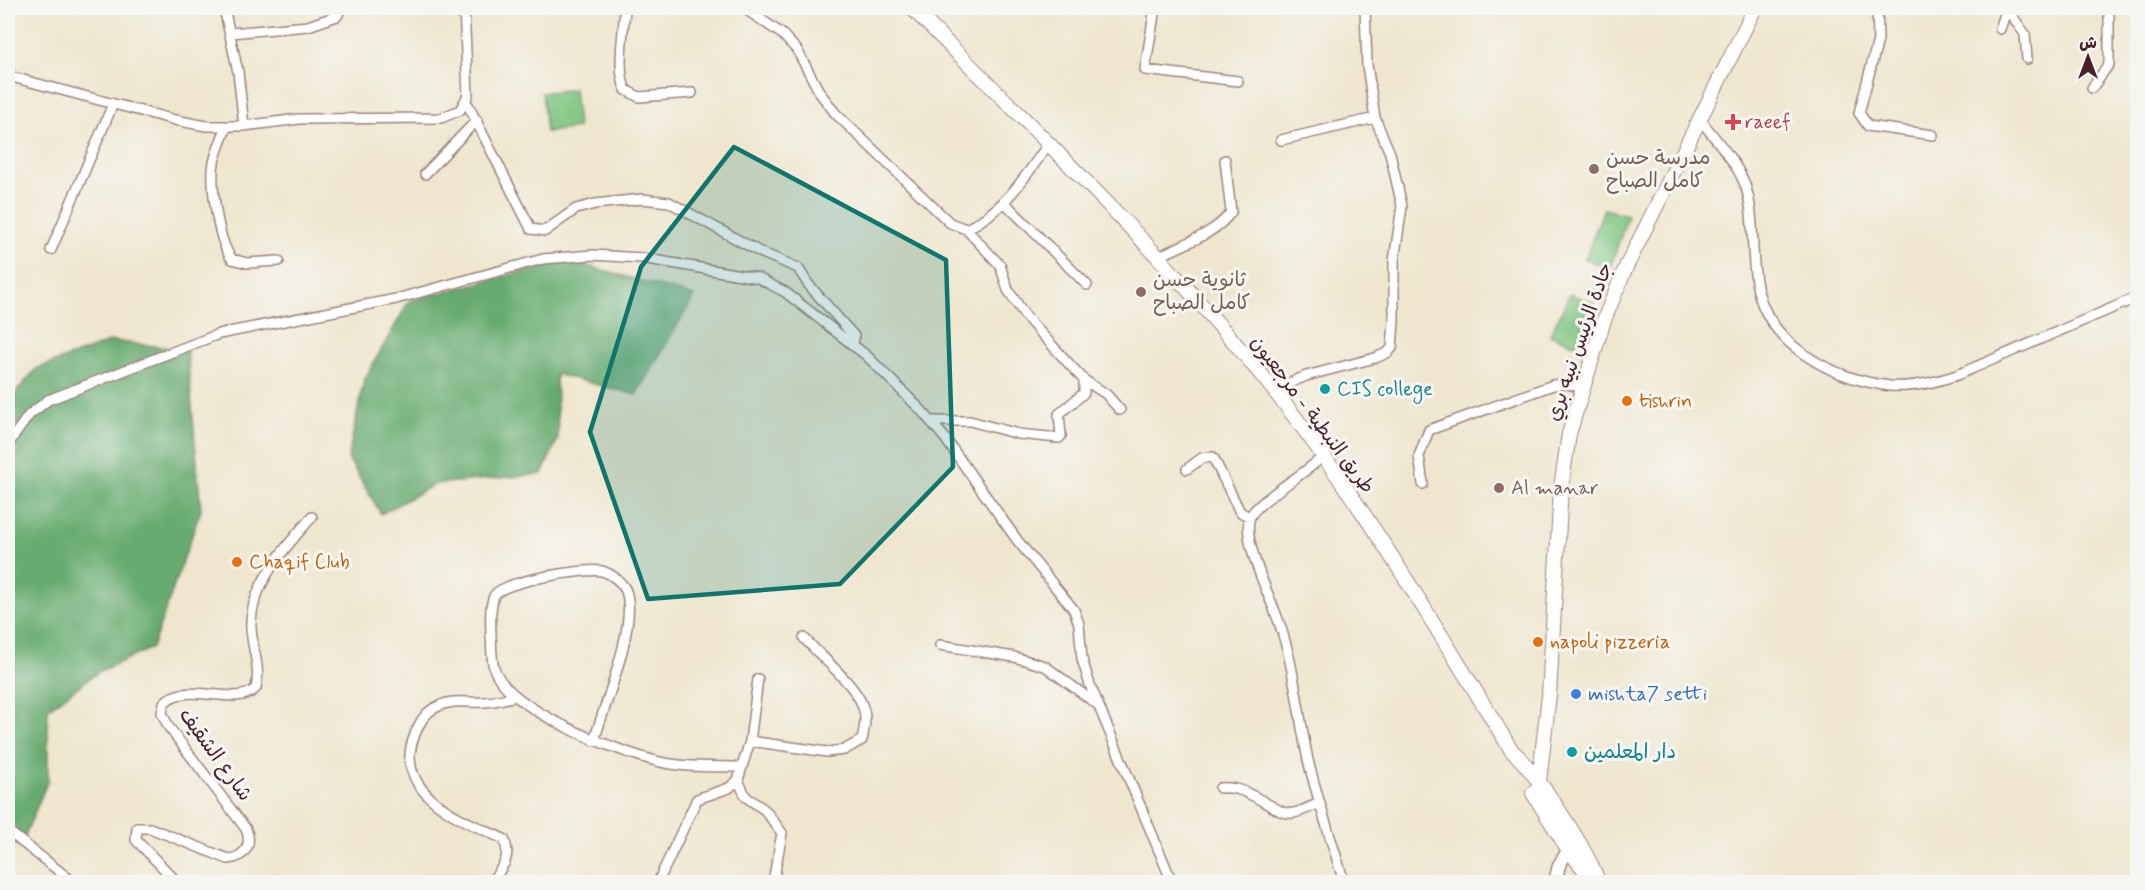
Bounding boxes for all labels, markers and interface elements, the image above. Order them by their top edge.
north arrow [2058,27,2118,87]
text: ش [2079,33,2097,54]
place label: raeef [1745,109,1791,136]
marker: raeef [1726,115,1740,129]
place label: مدرسة حسن كامل الصباح [1606,145,1711,195]
marker: مدرسة حسن كامل الصباح [1587,162,1601,176]
street label: جادة الرئيس نبيه بري [1540,259,1620,425]
place label: ثانوية حسن كامل الصباح [1153,267,1250,317]
marker: ثانوية حسن كامل الصباح [1134,285,1148,299]
street label: طريق النبطية - مرجعيون [1244,330,1380,500]
place label: CIS college [1337,376,1433,404]
marker: CIS college [1318,382,1332,396]
place label: tishrin [1639,388,1692,415]
marker: tishrin [1620,394,1634,408]
place label: Al manar [1511,475,1599,502]
marker: Al manar [1492,481,1506,495]
place label: Chaqif Club [249,549,350,576]
marker: Chaqif Club [230,555,244,569]
place label: napoli pizzeria [1550,629,1670,656]
marker: napoli pizzeria [1531,635,1545,649]
place label: mishta7 setti [1588,681,1707,708]
marker: mishta7 setti [1569,687,1583,701]
street label: شارع الشقيف [172,703,258,807]
place label: دار المعلمين [1584,739,1676,766]
marker: دار المعلمين [1565,745,1579,759]

